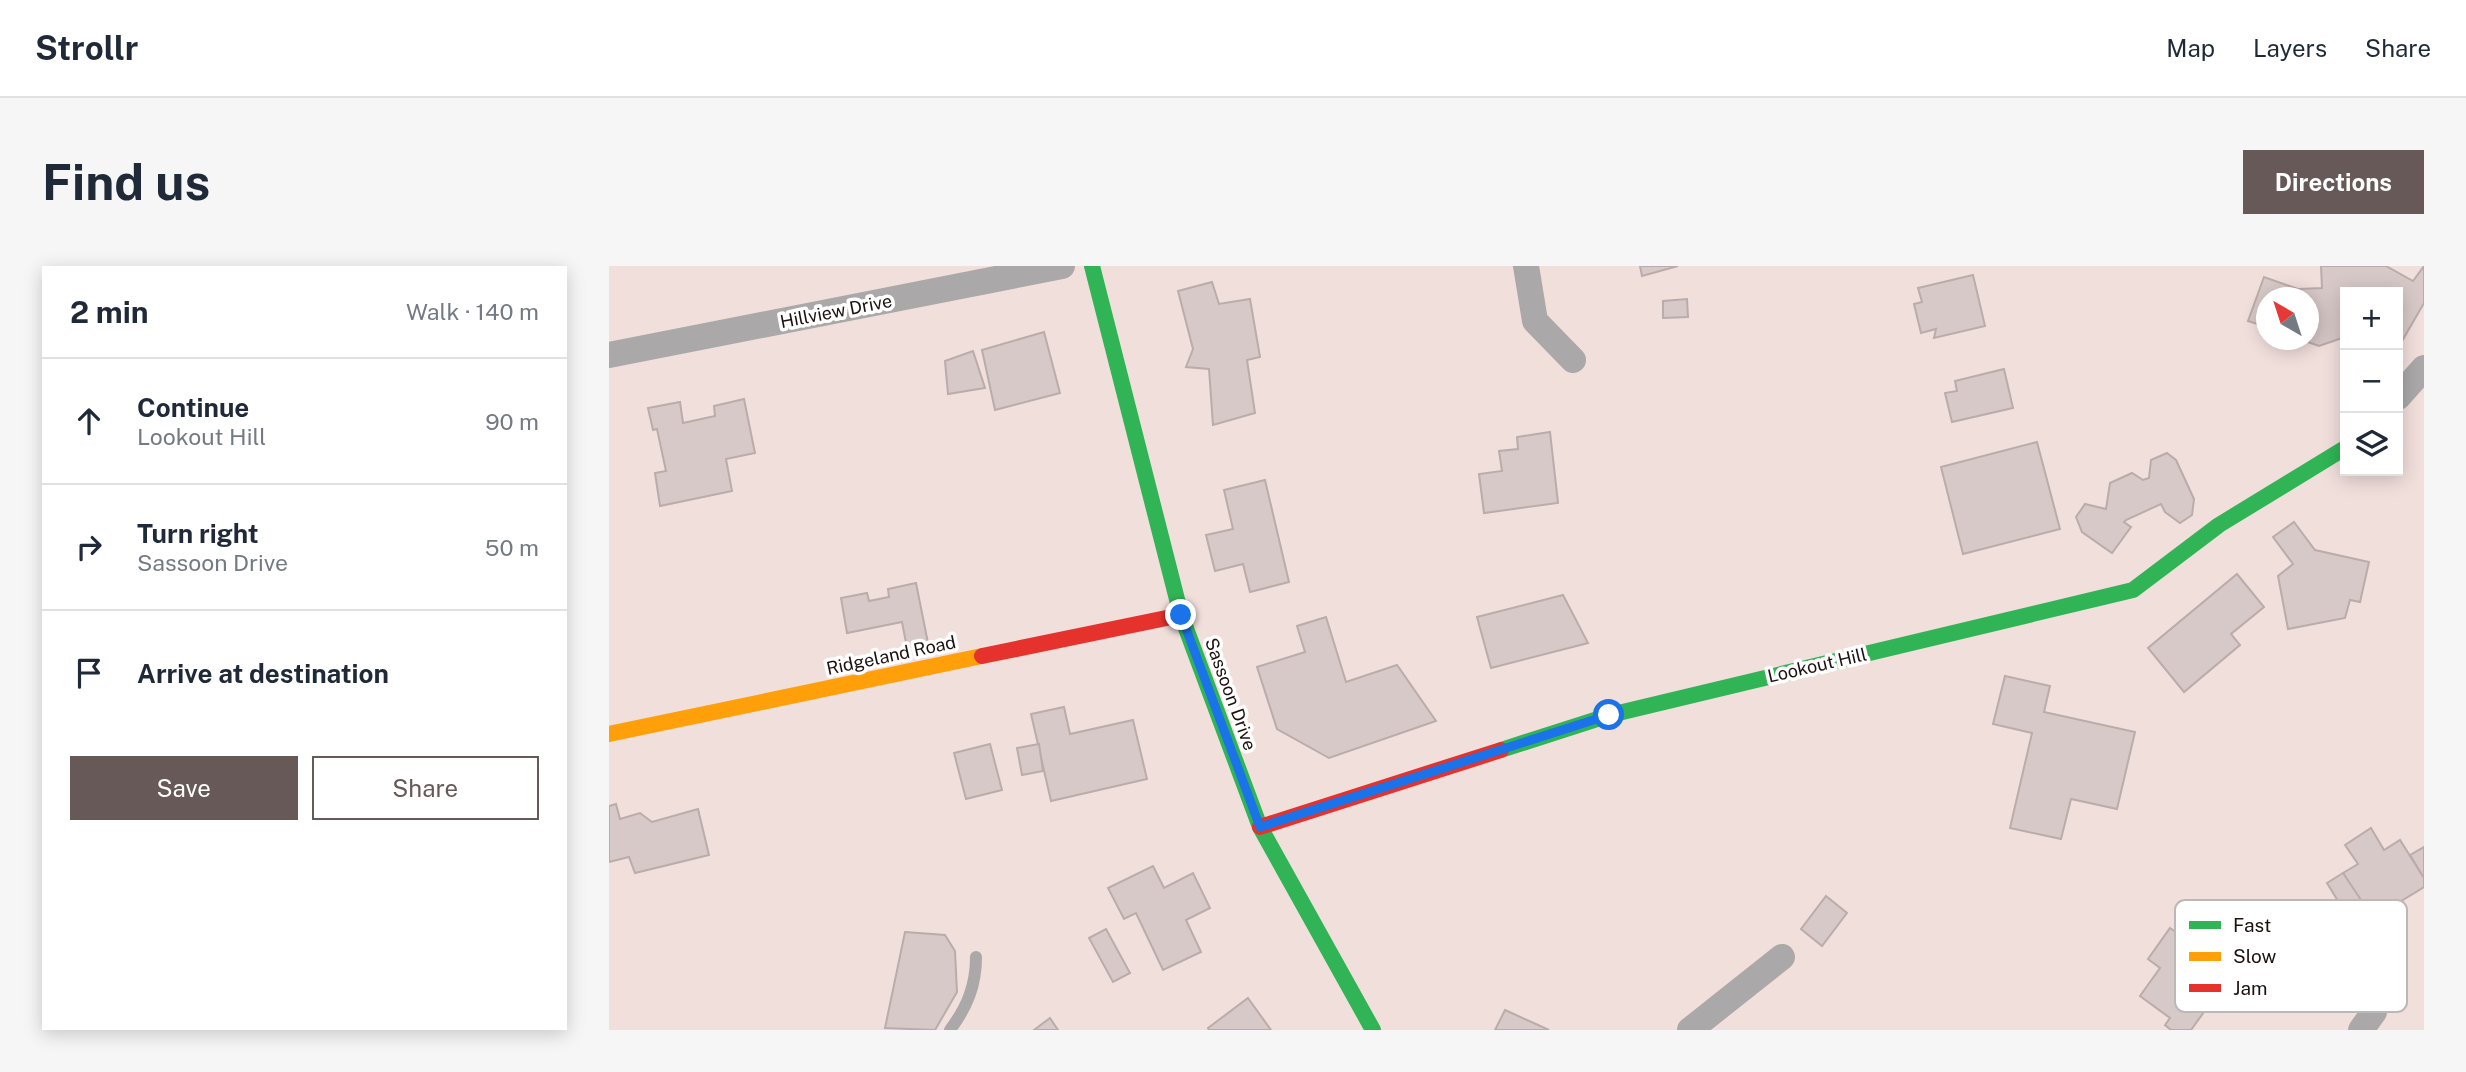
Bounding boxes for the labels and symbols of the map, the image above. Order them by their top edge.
north arrow [2256,287,2319,350]
street label: Hillview Drive [778,290,894,332]
route end [1165,599,1196,630]
street label: Ridgeland Road [824,631,958,679]
street label: Sassoon Drive [1201,635,1261,753]
street label: Lookout Hill [1765,643,1869,687]
route start [1593,699,1624,730]
legend [2175,900,2407,1012]
text: Fast [2233,914,2271,936]
text: Slow [2233,945,2277,967]
text: Jam [2233,977,2267,999]

